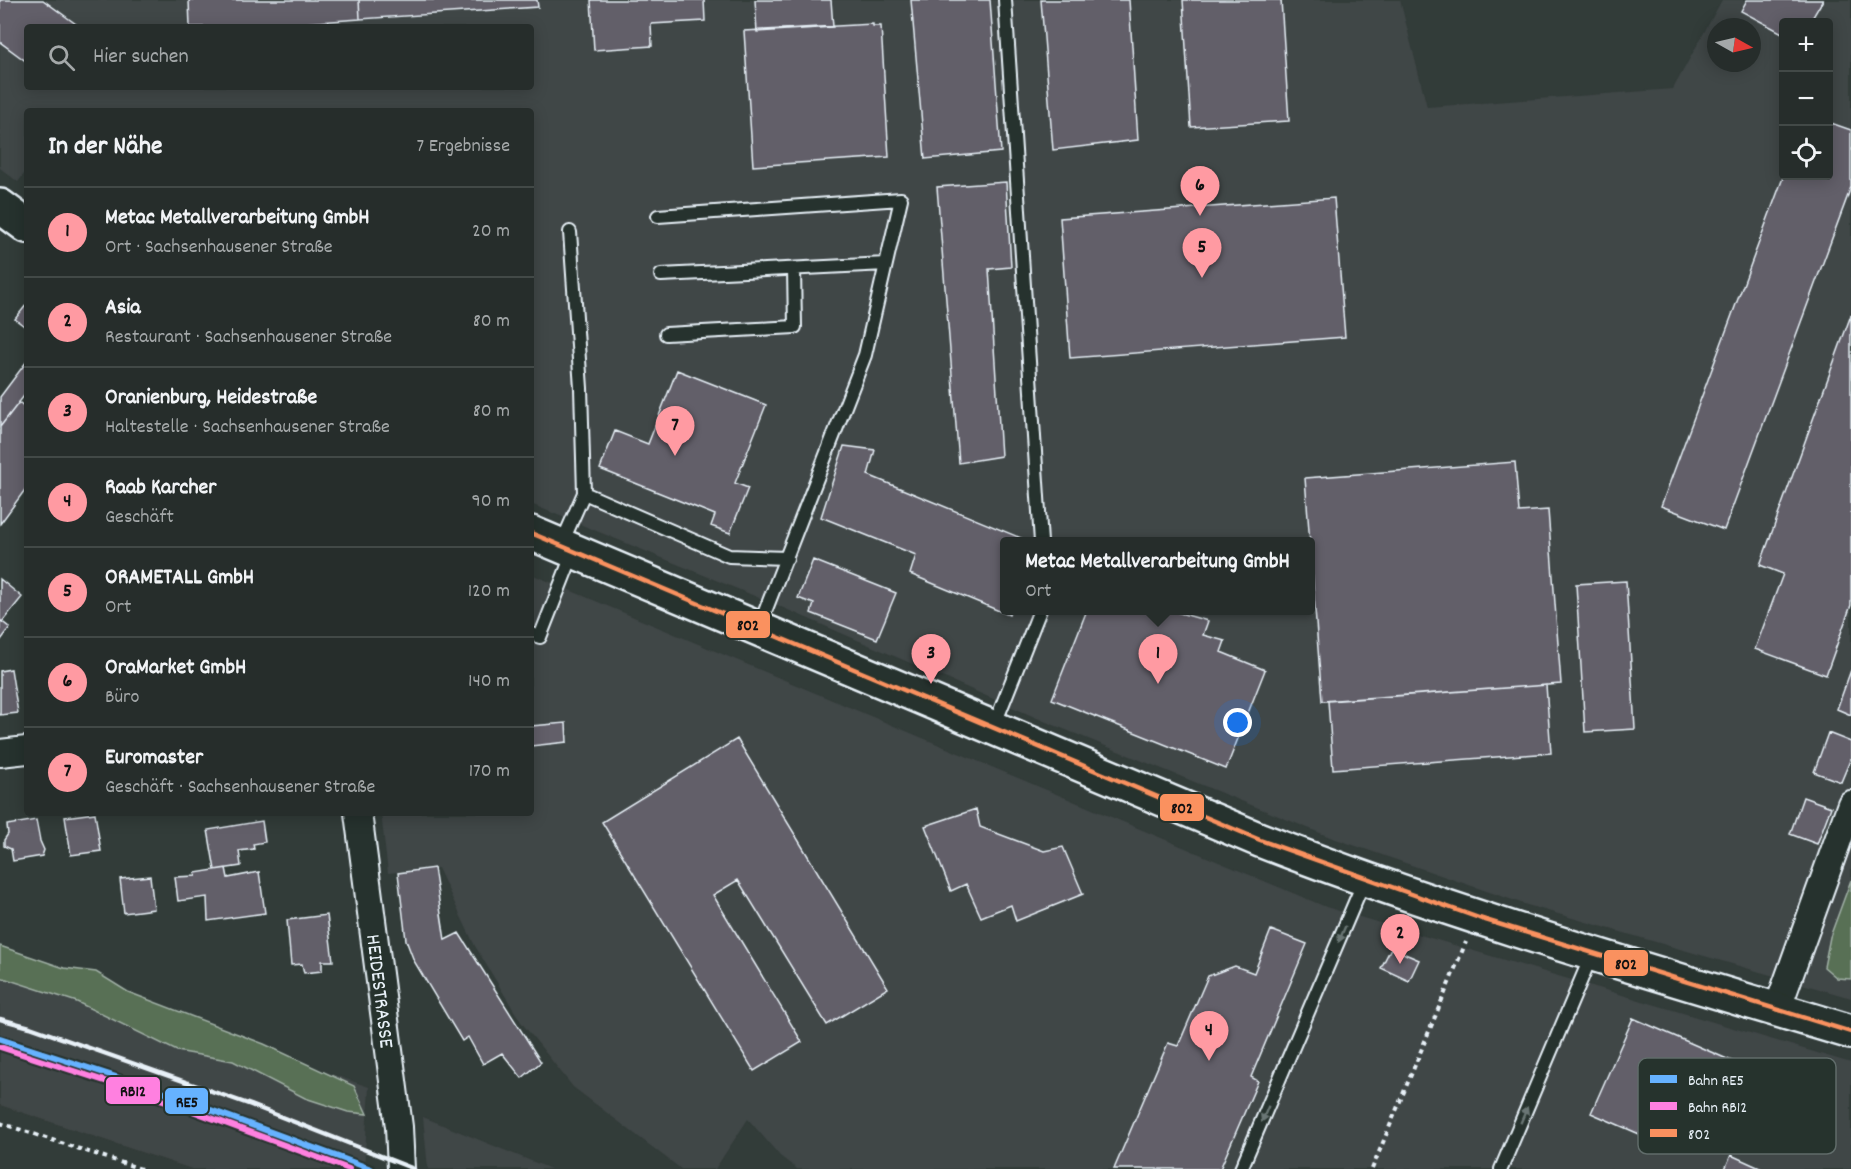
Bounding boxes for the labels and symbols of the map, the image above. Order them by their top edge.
north arrow [1707,18,1761,72]
pin: 6 [1180,166,1220,216]
pin: 5 [1182,228,1222,278]
pin: 7 [656,406,694,456]
line badge: 802 [725,610,771,639]
text: 802 [737,615,759,638]
pin: 3 [912,634,950,684]
pin: 1 [1138,634,1178,684]
your location [1223,708,1252,737]
line badge: 802 [1159,793,1205,822]
text: 802 [1171,798,1193,821]
pin: 2 [1380,914,1420,964]
one-way arrow [1337,926,1346,943]
street label: HEIDESTRASSE [356,933,400,1051]
line badge: 802 [1603,949,1649,977]
text: 802 [1615,954,1637,977]
pin: 4 [1190,1012,1228,1061]
legend [1638,1058,1836,1154]
text: Bahn RE5 [1688,1070,1744,1093]
line badge: RB12 [105,1076,161,1105]
text: RB12 [120,1081,146,1104]
line badge: RE5 [164,1087,209,1115]
text: RE5 [176,1092,198,1115]
text: Bahn RB12 [1688,1097,1747,1120]
one-way arrow [1260,1105,1270,1123]
one-way arrow [1520,1106,1529,1124]
text: 802 [1688,1124,1710,1147]

